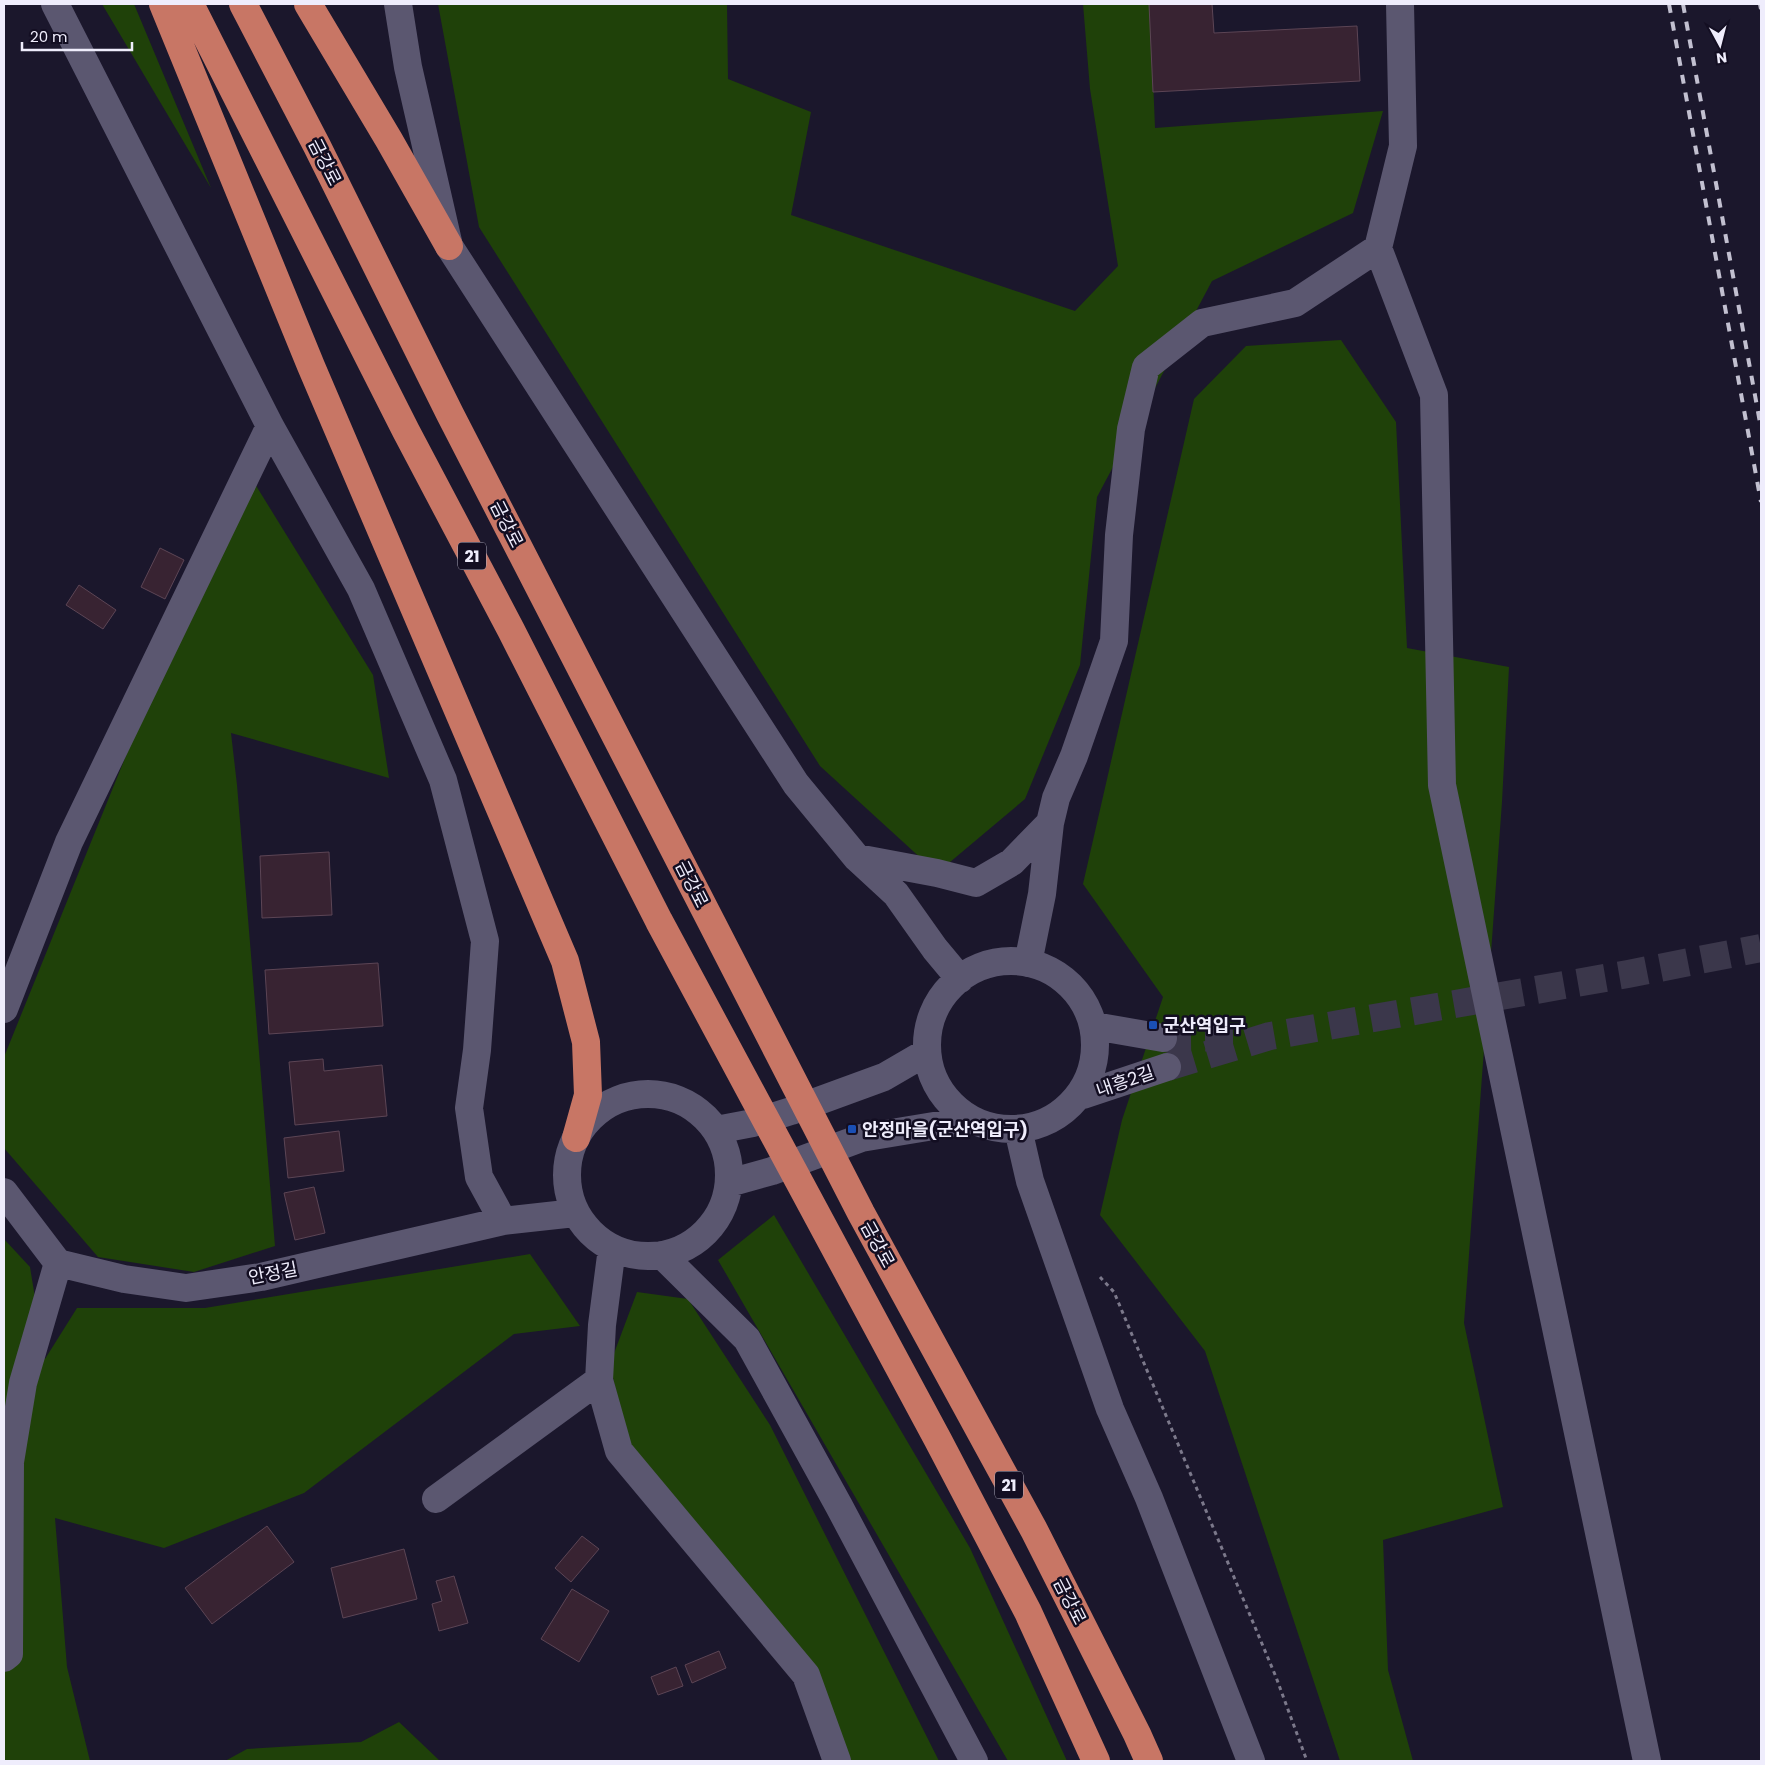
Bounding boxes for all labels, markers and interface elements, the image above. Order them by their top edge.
scale bar [22,20,132,52]
north arrow [1695,20,1745,70]
text: 20 m [30,26,68,47]
text: N [1715,47,1728,68]
street label: 금강로 [303,134,347,190]
street label: 금강로 [485,496,529,552]
road number: 21 [458,542,486,570]
street label: 금강로 [670,856,714,912]
place label: 군산역입구 [1163,1013,1246,1038]
marker: 군산역입구 [1147,1019,1159,1031]
street label: 내흥2길 [1093,1059,1157,1103]
place label: 안정마을(군산역입구) [862,1117,1028,1142]
marker: 안정마을(군산역입구) [846,1123,858,1135]
street label: 금강로 [855,1216,901,1272]
street label: 안정길 [246,1256,300,1290]
road number: 21 [995,1472,1023,1498]
street label: 금강로 [1048,1573,1092,1629]

